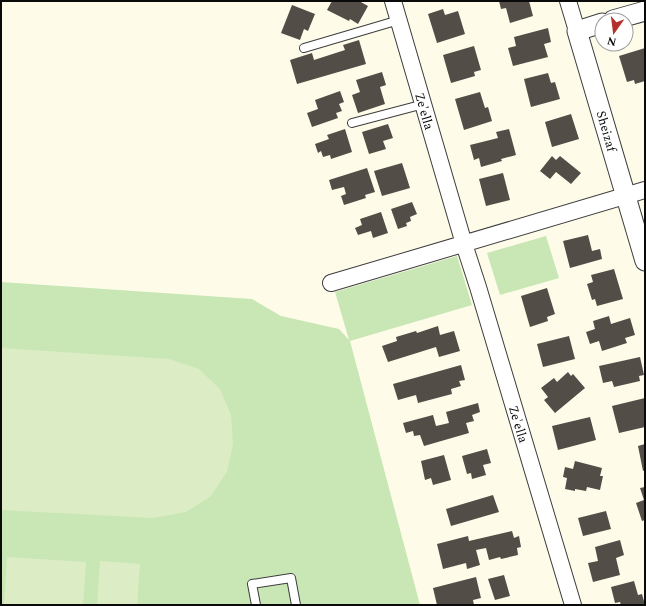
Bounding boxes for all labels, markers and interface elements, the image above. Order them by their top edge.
north arrow [594,12,634,52]
text: N [605,32,618,51]
street label: Ze'ella [409,90,439,133]
street label: Sheizaf [591,108,622,156]
street label: Ze'ella [503,403,533,446]

